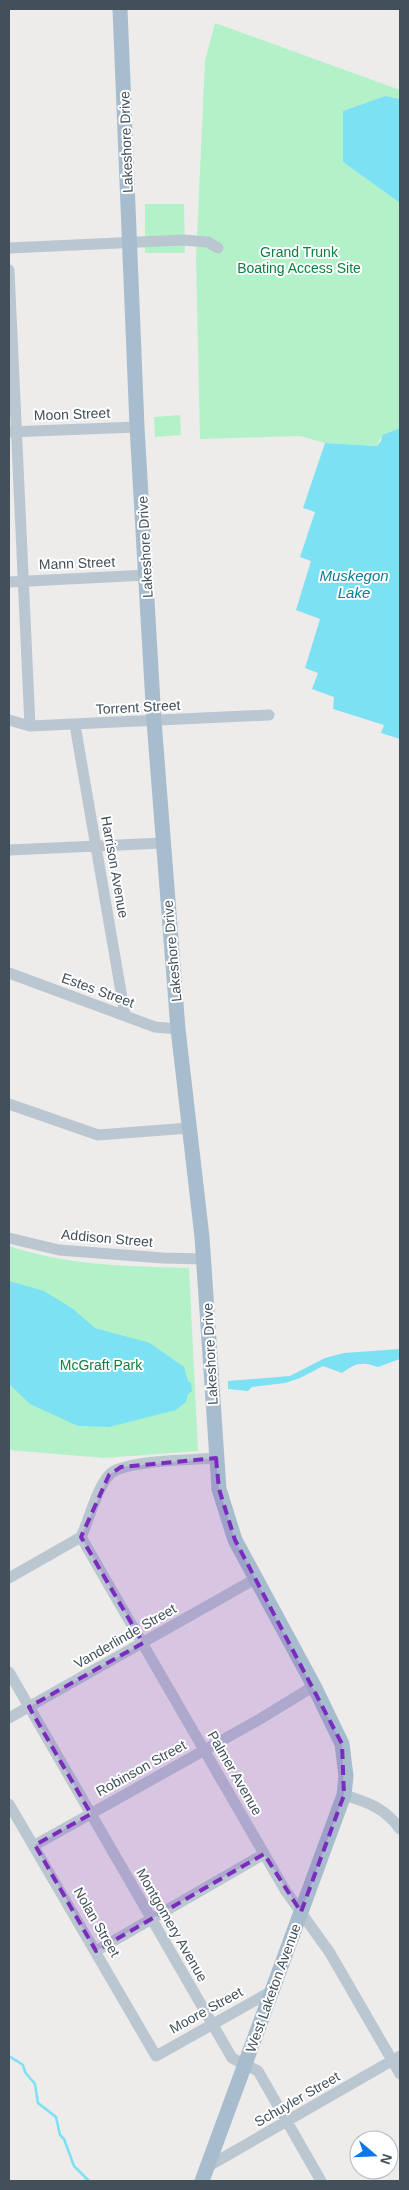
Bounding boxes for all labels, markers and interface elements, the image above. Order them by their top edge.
street label: Lakeshore Drive [116,91,136,193]
park label: Grand Trunk Boating Access Site [237,244,361,276]
street label: Moon Street [34,405,110,423]
street label: Lakeshore Drive [134,495,156,598]
street label: Mann Street [39,554,115,572]
water label: Muskegon Lake [319,567,389,601]
street label: Torrent Street [95,697,181,717]
street label: Harrison Avenue [98,815,132,919]
street label: Lakeshore Drive [160,899,184,1002]
street label: Estes Street [59,969,137,1011]
street label: Addison Street [61,1226,154,1250]
street label: Lakeshore Drive [199,1302,221,1405]
park label: McGraft Park [60,1357,143,1373]
street label: Vanderlinde Street [71,1600,179,1672]
street label: Palmer Avenue [204,1728,266,1818]
street label: Robinson Street [93,1737,189,1799]
street label: Montgomery Avenue [133,1866,211,1985]
street label: Nolan Street [71,1884,123,1960]
street label: West Laketon Avenue [242,1921,304,2054]
street label: Moore Street [167,1983,245,2037]
street label: Schuyler Street [252,2068,343,2130]
north arrow [349,2130,399,2180]
text: N [377,2152,396,2167]

